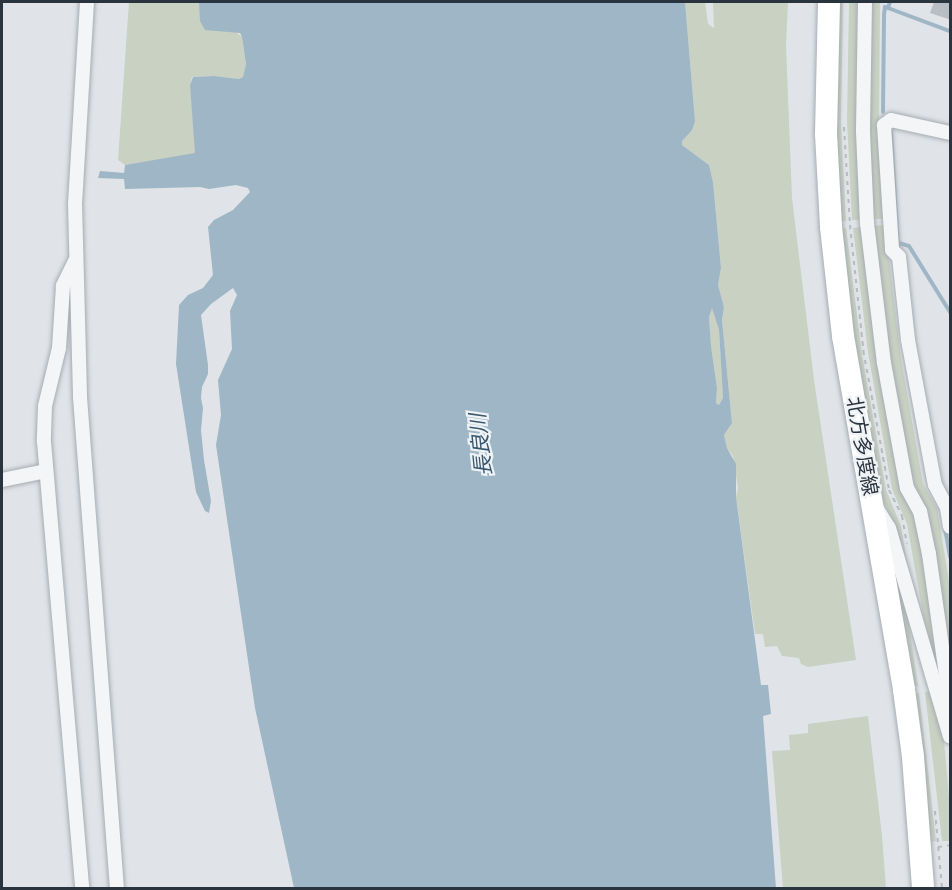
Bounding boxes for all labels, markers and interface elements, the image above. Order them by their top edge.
street label: 北方多度線 [842,395,884,497]
water label: 長良川 [464,412,496,478]

